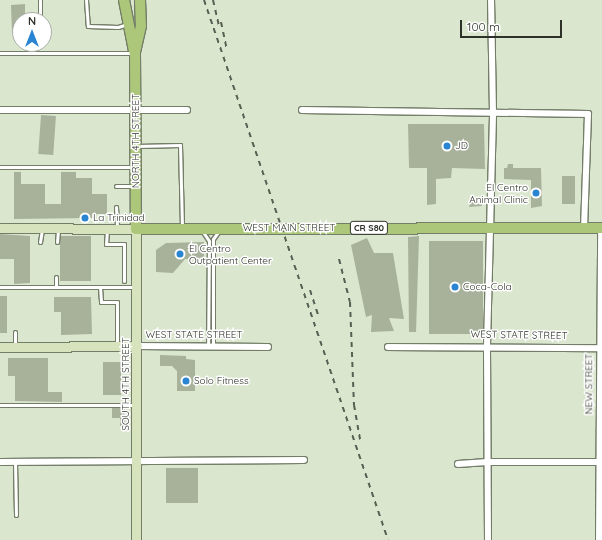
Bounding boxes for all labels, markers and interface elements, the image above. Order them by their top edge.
north arrow [12,12,52,52]
scale bar [462,12,564,38]
text: N [28,14,36,28]
text: 100 m [467,19,500,34]
street label: NORTH 4TH STREET [130,94,142,188]
place label: JD [455,140,468,152]
marker: JD [442,141,452,151]
place label: El Centro Animal Clinic [469,181,528,204]
marker: El Centro Animal Clinic [531,188,541,198]
place label: La Trinidad [93,212,145,224]
marker: La Trinidad [80,213,90,223]
road number: CR S80 [349,221,389,235]
street label: WEST MAIN STREET [243,222,335,234]
place label: El Centro Outpatient Center [189,242,272,266]
marker: El Centro Outpatient Center [174,248,186,260]
place label: Coca-Cola [463,281,512,293]
marker: Coca-Cola [450,282,460,292]
street label: WEST STATE STREET [470,328,568,342]
street label: WEST STATE STREET [145,329,243,341]
street label: SOUTH 4TH STREET [120,337,132,431]
street label: NEW STREET [583,353,595,415]
place label: Solo Fitness [194,375,249,387]
marker: Solo Fitness [181,376,191,386]

